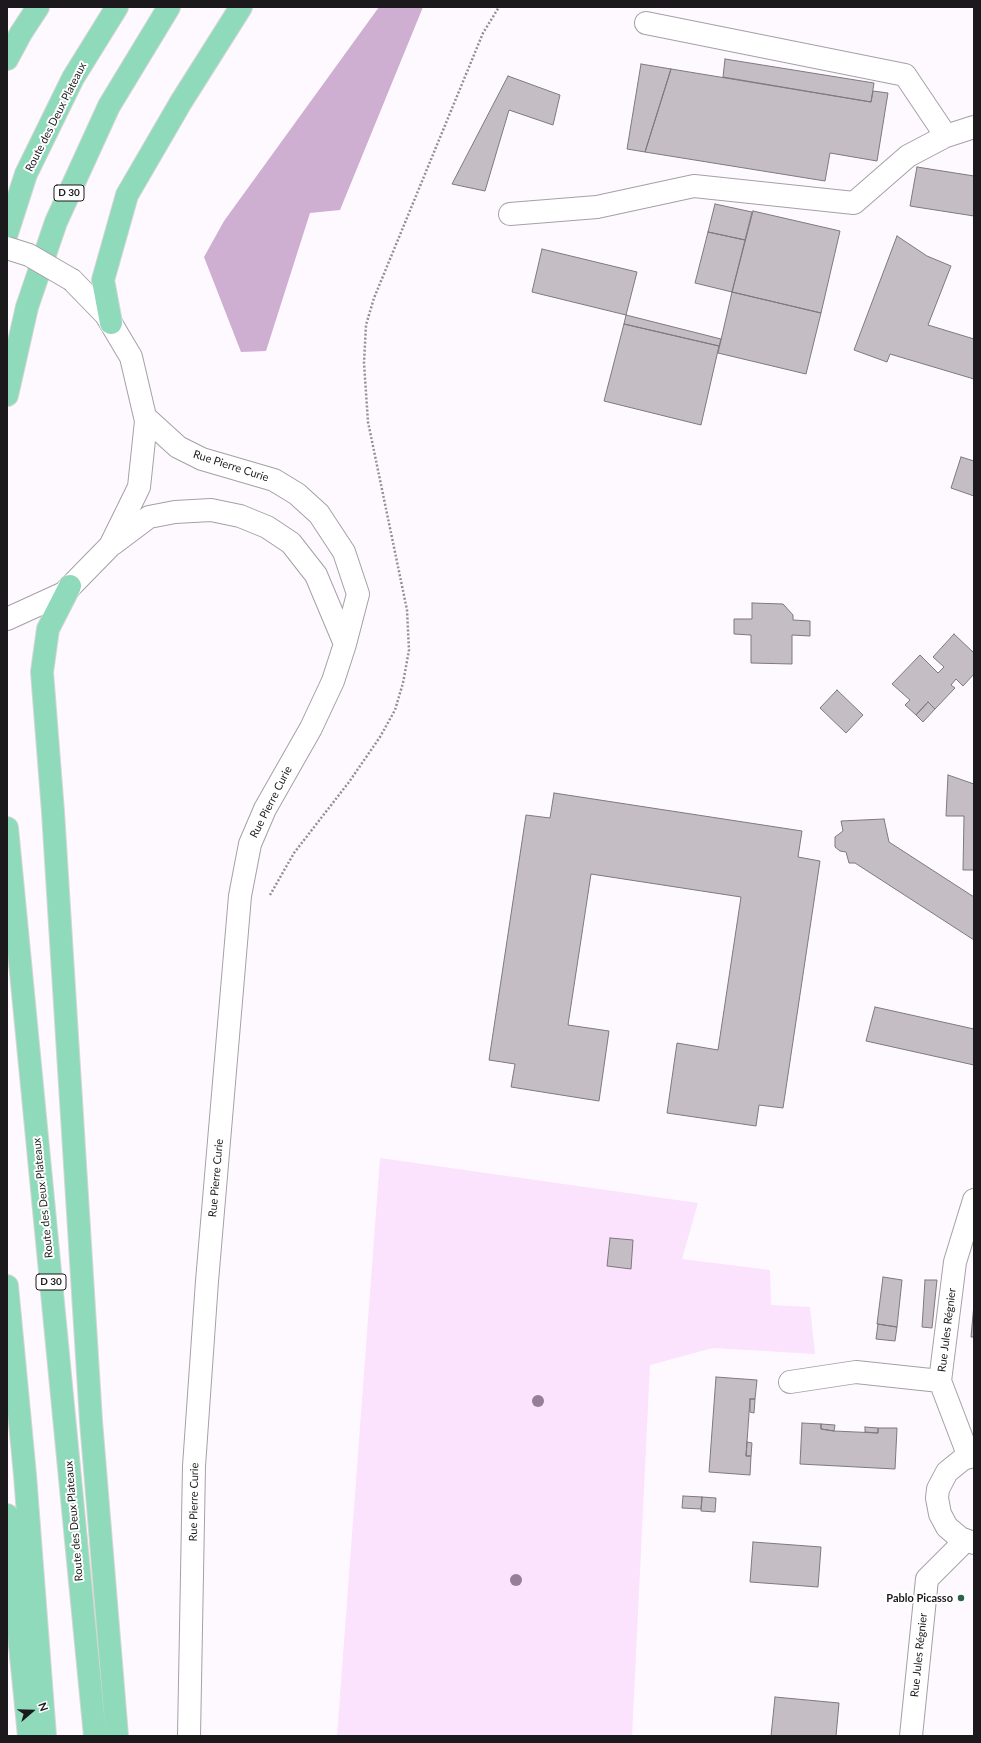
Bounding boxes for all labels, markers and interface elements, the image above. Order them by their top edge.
street label: Route des Deux Plateaux [23,60,89,174]
road number: D 30 [54,185,84,201]
street label: Rue Pierre Curie [192,448,270,484]
street label: Rue Pierre Curie [247,764,295,840]
street label: Route des Deux Plateaux [30,1137,56,1259]
street label: Rue Pierre Curie [206,1138,226,1218]
road number: D 30 [36,1274,66,1290]
street label: Rue Jules Régnier [935,1287,959,1373]
street label: Route des Deux Plateaux [62,1460,86,1582]
street label: Rue Pierre Curie [187,1463,201,1541]
place label: Pablo Picasso [886,1591,953,1605]
marker: Pablo Picasso [956,1593,966,1603]
street label: Rue Jules Régnier [908,1612,930,1698]
north arrow [12,1691,52,1731]
text: N [36,1701,51,1713]

